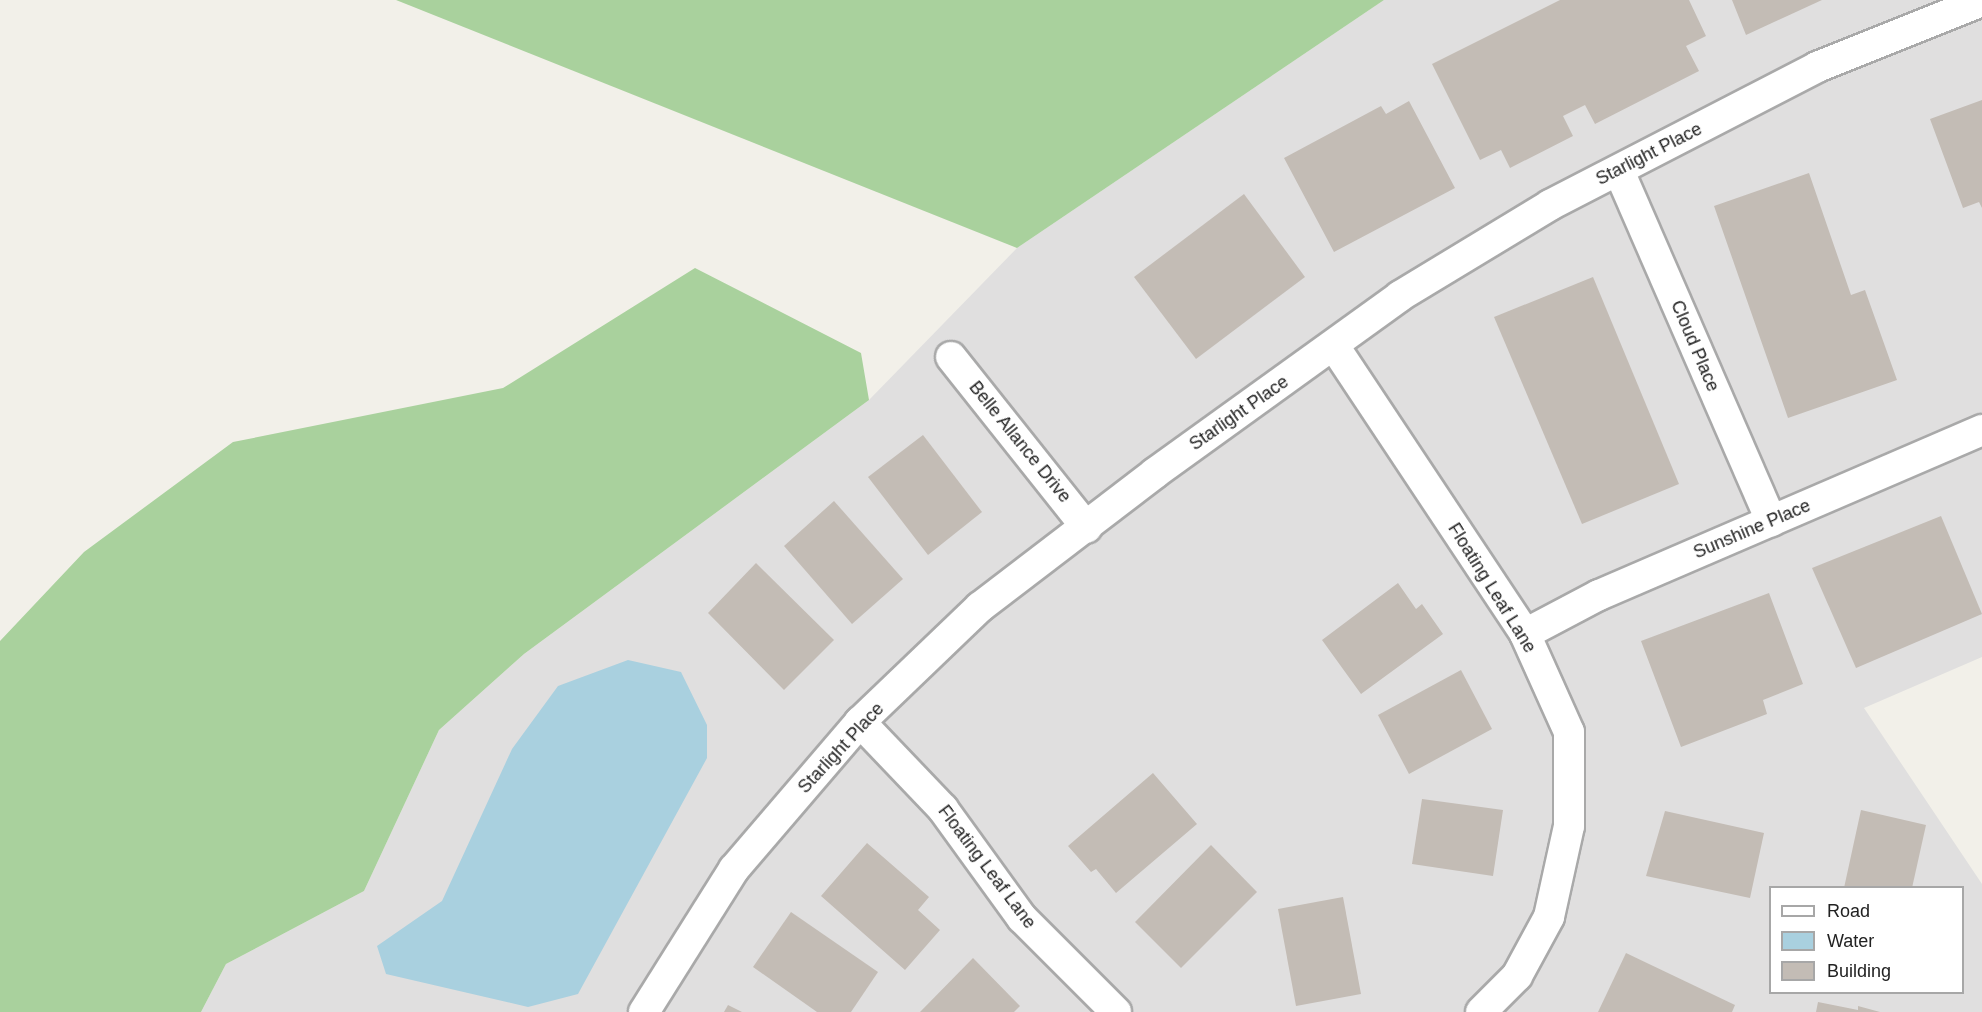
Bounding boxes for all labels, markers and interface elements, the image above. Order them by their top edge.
street label: Starlight Place [1592,118,1706,190]
street label: Cloud Place [1666,297,1724,395]
street label: Starlight Place [1185,371,1293,455]
street label: Belle Allance Drive [964,377,1076,507]
street label: Sunshine Place [1690,495,1814,563]
street label: Floating Leaf Lane [1443,519,1541,657]
street label: Starlight Place [794,698,888,798]
street label: Floating Leaf Lane [934,801,1040,933]
legend [1769,886,1964,994]
text: Road [1827,901,1870,921]
text: Water [1827,931,1874,951]
text: Building [1827,961,1891,981]

